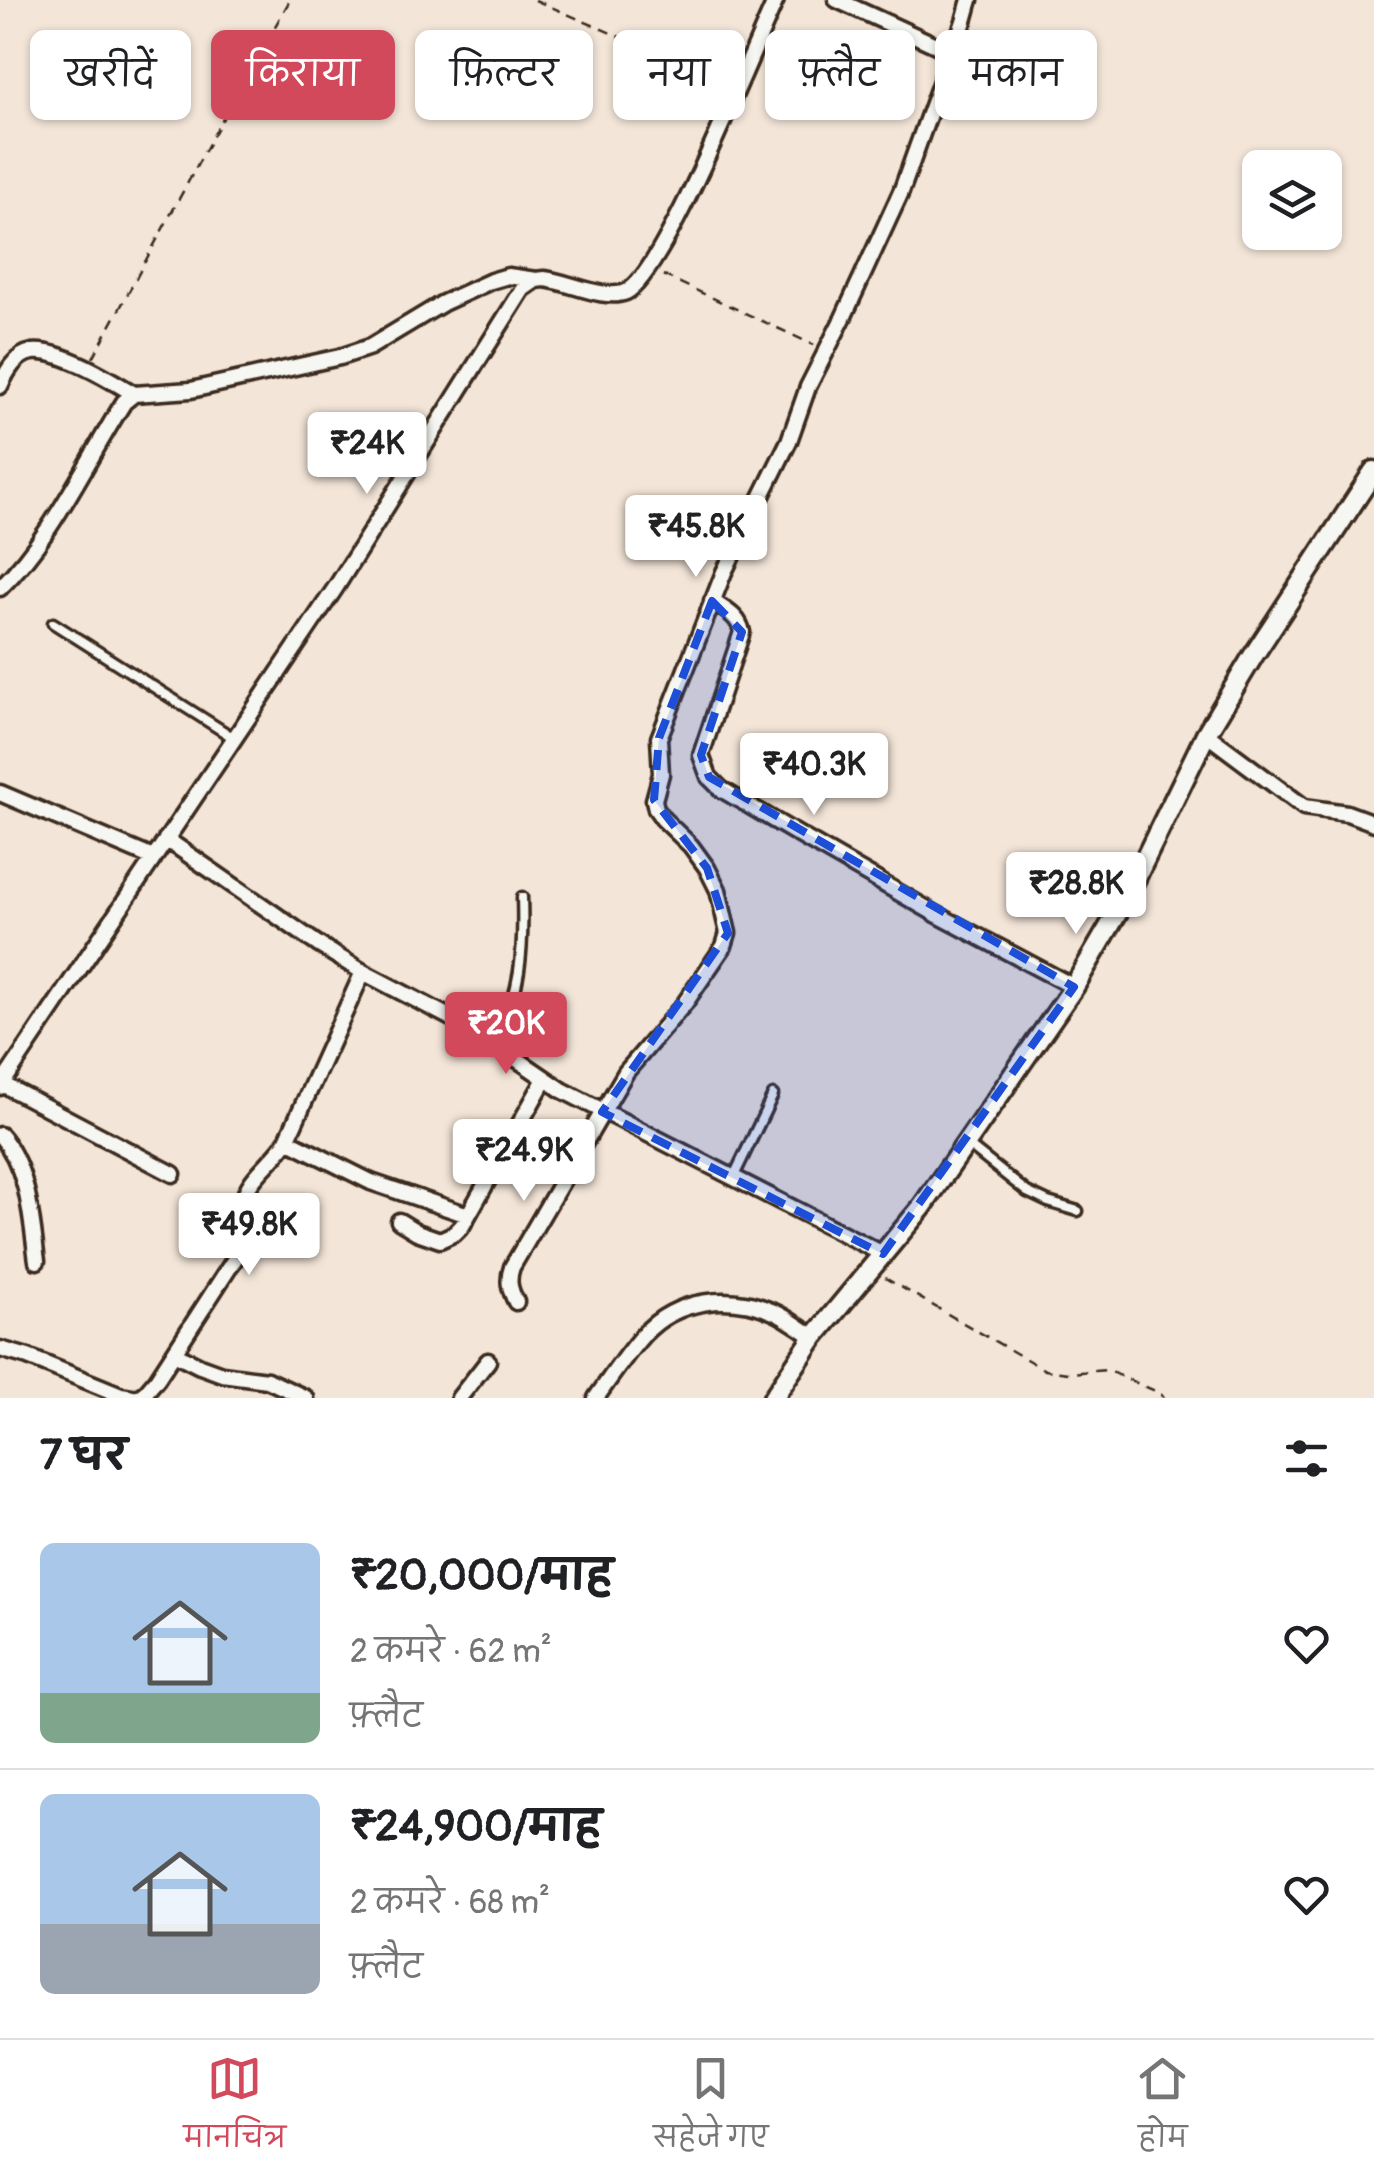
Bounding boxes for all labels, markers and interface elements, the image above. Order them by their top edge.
chip: खरीदें [30,30,191,120]
chip: किराया [211,30,395,120]
chip: फ़िल्टर [415,30,593,120]
chip: नया [613,30,745,120]
chip: फ़्लैट [765,30,915,120]
chip: मकान [935,30,1097,120]
map controls [1242,150,1342,250]
button: layers [1242,150,1342,250]
pin: ₹24K [308,412,426,497]
text: ₹24K [330,424,404,464]
pin: ₹45.8K [615,495,777,580]
text: ₹45.8K [647,507,745,547]
pin: ₹40.3K [733,733,895,818]
text: ₹40.3K [762,745,866,785]
pin: ₹28.8K [995,852,1157,937]
text: ₹28.8K [1028,864,1124,904]
pin: ₹20K [447,992,565,1077]
text: ₹20K [467,1004,545,1044]
pin: ₹24.9K [443,1119,605,1204]
text: ₹24.9K [475,1131,573,1171]
pin: ₹49.8K [168,1193,330,1278]
text: ₹49.8K [201,1205,297,1245]
text: 7 घर [40,1430,127,1482]
icon: filters [1279,1431,1334,1486]
text: ₹20,000/माह [350,1550,613,1602]
icon: home [120,1583,240,1703]
icon: heart [1279,1616,1334,1671]
text: 2 कमरे · 62 m² [350,1632,552,1672]
text: फ़्लैट [350,1697,423,1737]
text: ₹24,900/माह [350,1801,602,1853]
icon: home [120,1834,240,1954]
icon: heart [1279,1867,1334,1922]
text: 2 कमरे · 68 m² [350,1883,550,1923]
text: फ़्लैट [350,1948,423,1988]
tab: मानचित्र [184,2051,286,2168]
tab: सहेजे गए [653,2051,768,2168]
tab: होम [1135,2051,1190,2168]

